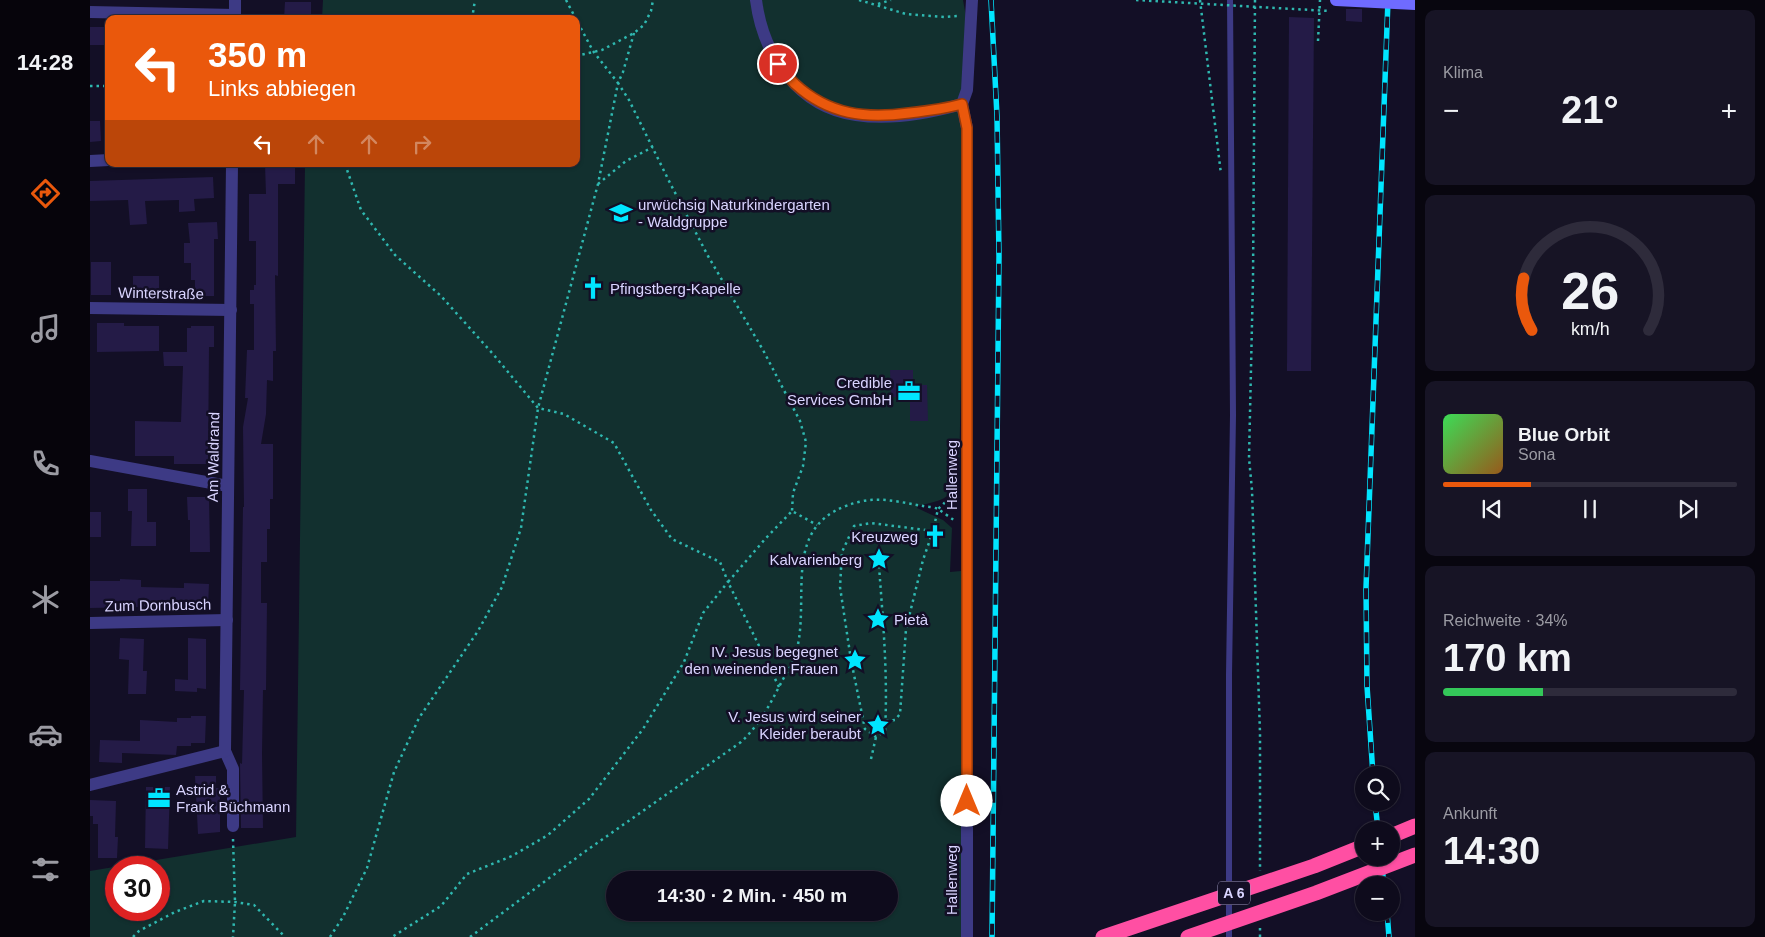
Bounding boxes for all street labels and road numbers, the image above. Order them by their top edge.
street label: Winterstraße [118,284,204,302]
street label: Am Waldrand [204,412,222,502]
street label: Hallenweg [943,440,960,510]
street label: Zum Dornbusch [105,596,211,614]
street label: Hallenweg [943,845,960,915]
road number: A 6 [1218,881,1250,904]

